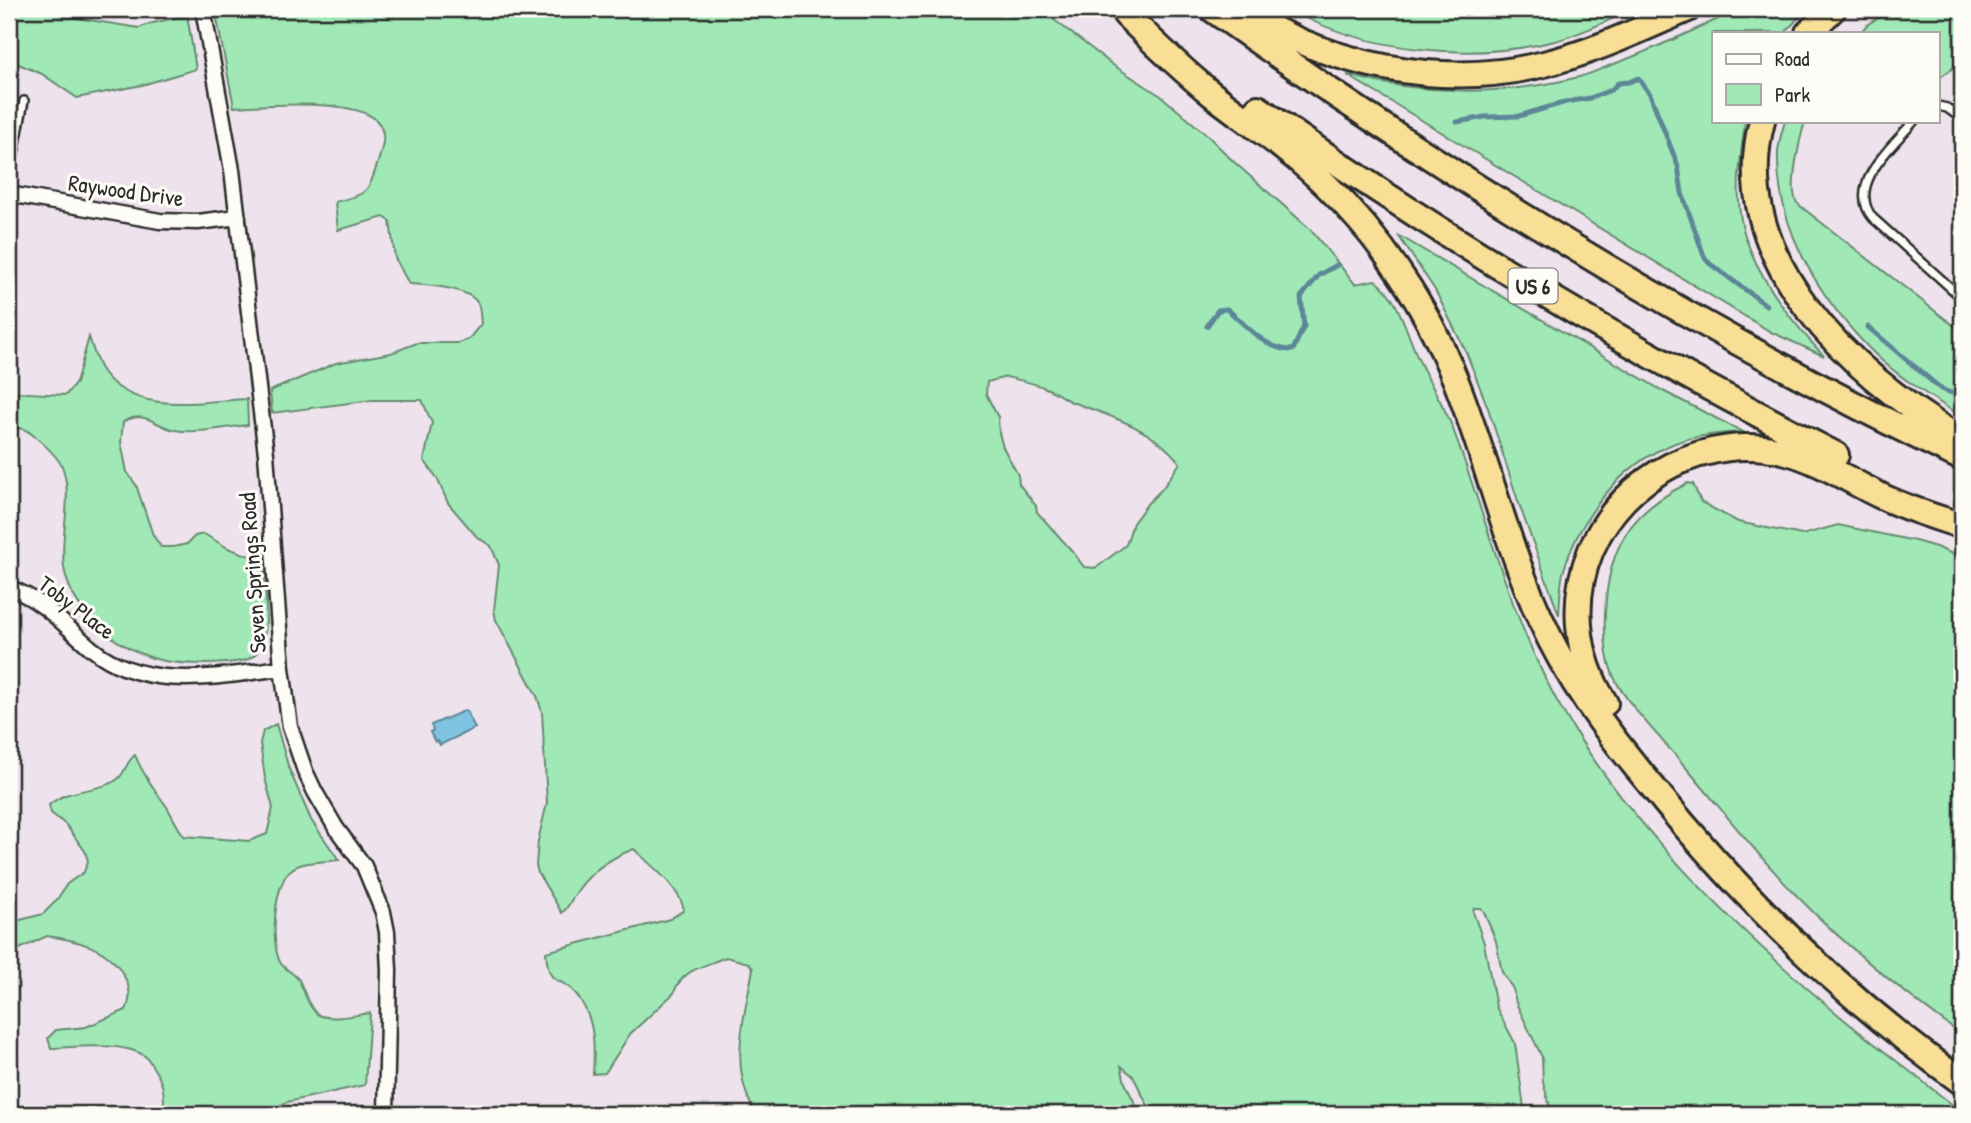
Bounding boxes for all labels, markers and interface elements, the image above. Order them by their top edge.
legend [1712,32,1940,122]
text: Road [1775,44,1809,73]
text: Park [1775,80,1810,109]
street label: Raywood Drive [66,167,186,213]
road number: US 6 [1508,268,1558,304]
street label: Seven Springs Road [231,492,273,654]
street label: Toby Place [32,568,122,646]

